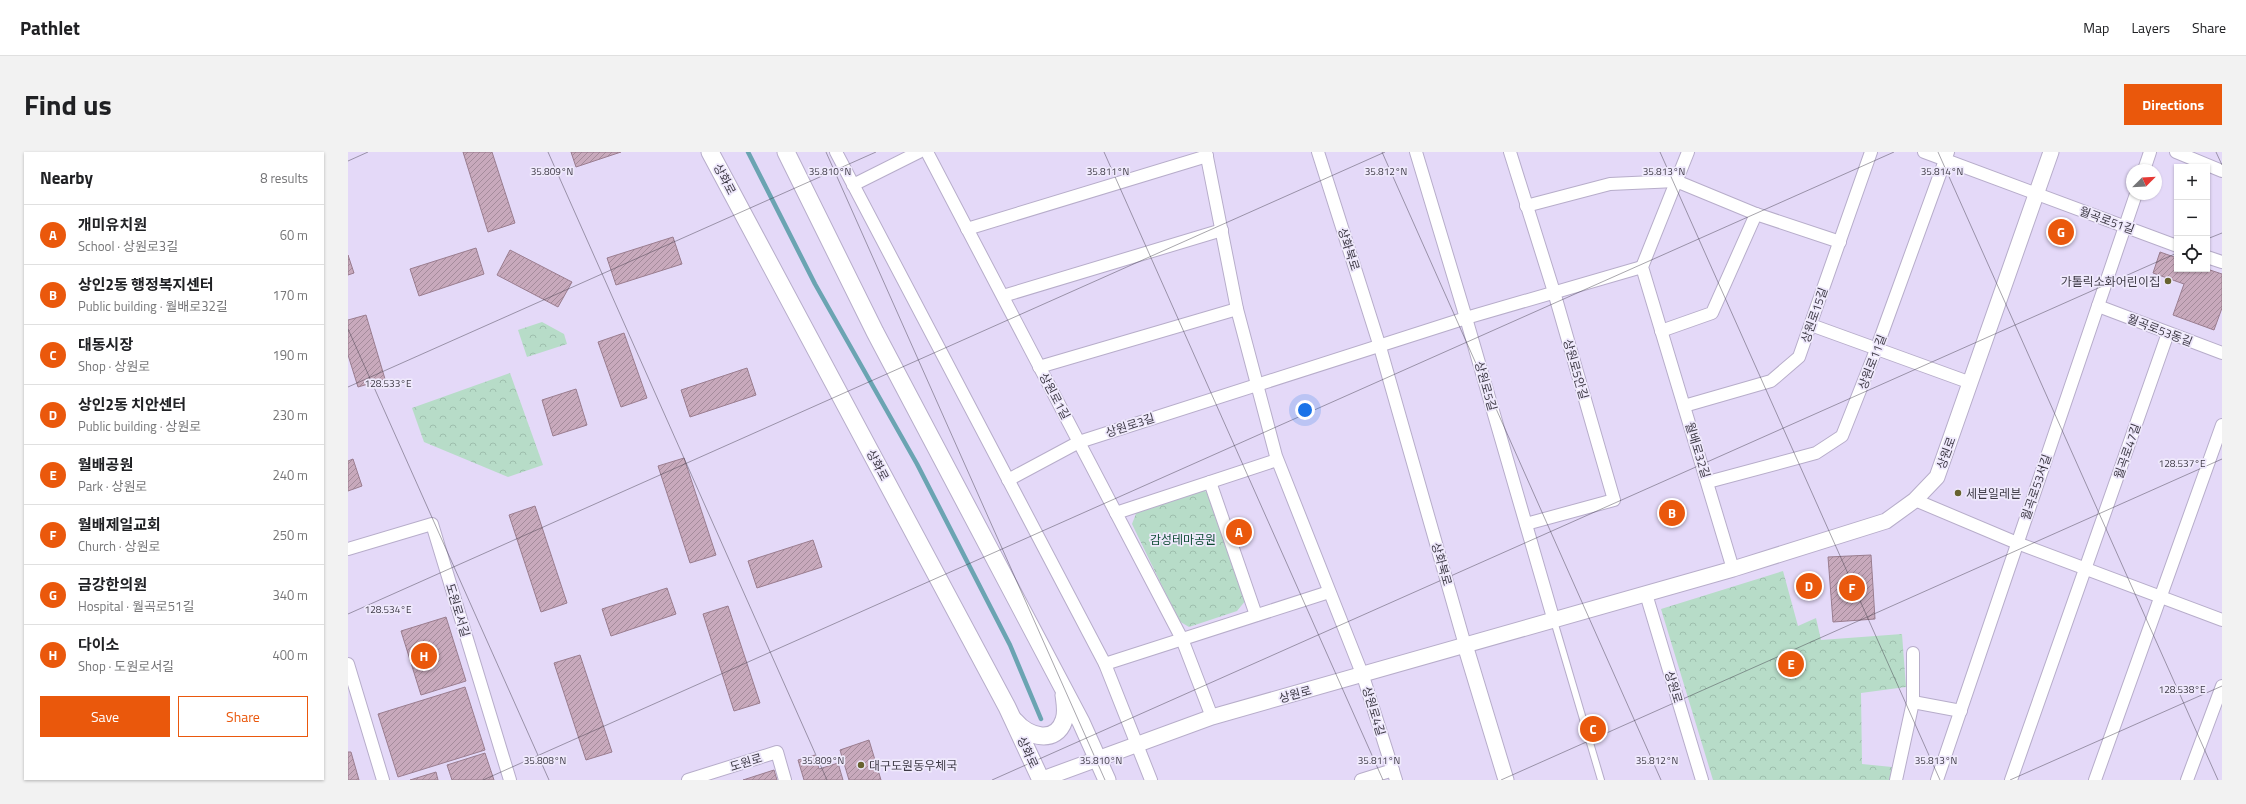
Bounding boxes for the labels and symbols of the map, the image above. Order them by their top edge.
street label: 상화로 [709,160,741,198]
text: 35.809°N [531,164,573,179]
text: 35.810°N [809,164,851,179]
text: 35.811°N [1087,164,1129,179]
text: 35.812°N [1365,164,1407,179]
text: 35.813°N [1643,164,1685,179]
text: 35.814°N [1921,164,1963,179]
north arrow [2126,164,2162,200]
street label: 월곡로51길 [2077,201,2137,239]
pin: G [2048,217,2074,247]
street label: 상화북로 [1333,225,1365,273]
place label: 가톨릭소화어린이집 [2061,272,2160,291]
marker: 가톨릭소화어린이집 [2163,276,2173,286]
street label: 상원로15길 [1796,285,1832,345]
street label: 월곡로53동길 [2125,309,2195,351]
street label: 상원로11길 [1853,332,1891,392]
street label: 상원로5안길 [1558,337,1594,401]
street label: 상원로5길 [1470,359,1502,413]
street label: 상원로1길 [1035,369,1075,423]
text: 128.533°E [365,376,412,391]
your location [1295,400,1315,420]
street label: 상원로3길 [1103,408,1157,442]
street label: 월배로32길 [1680,420,1716,480]
street label: 월곡로47길 [2109,421,2145,481]
street label: 상원로 [1931,434,1961,472]
street label: 상화로 [862,446,894,484]
street label: 월곡로53서길 [2016,451,2056,523]
text: 128.537°E [2159,456,2206,471]
place label: 세븐일레븐 [1966,484,2021,503]
marker: 세븐일레븐 [1953,488,1963,498]
pin: B [1659,498,1685,528]
pin: A [1226,517,1252,547]
park label: 감성테마공원 [1150,530,1216,549]
street label: 상화북로 [1427,540,1457,588]
pin: D [1796,571,1822,601]
pin: F [1839,573,1865,603]
street label: 도원로서길 [441,581,475,639]
text: 128.534°E [365,602,412,617]
pin: H [411,641,437,671]
pin: E [1778,649,1804,679]
street label: 상원로 [1660,668,1688,706]
street label: 상원로 [1277,681,1313,707]
text: 128.538°E [2159,682,2206,697]
street label: 상원로4길 [1357,684,1391,738]
pin: C [1580,714,1606,744]
street label: 상화로 [1012,733,1044,771]
street label: 도원로 [727,748,765,776]
text: 35.808°N [524,753,566,768]
text: 35.809°N [802,753,844,768]
text: 35.810°N [1080,753,1122,768]
text: 35.811°N [1358,753,1400,768]
text: 35.812°N [1636,753,1678,768]
text: 35.813°N [1915,753,1957,768]
place label: 대구도원동우체국 [869,756,957,775]
marker: 대구도원동우체국 [856,760,866,770]

